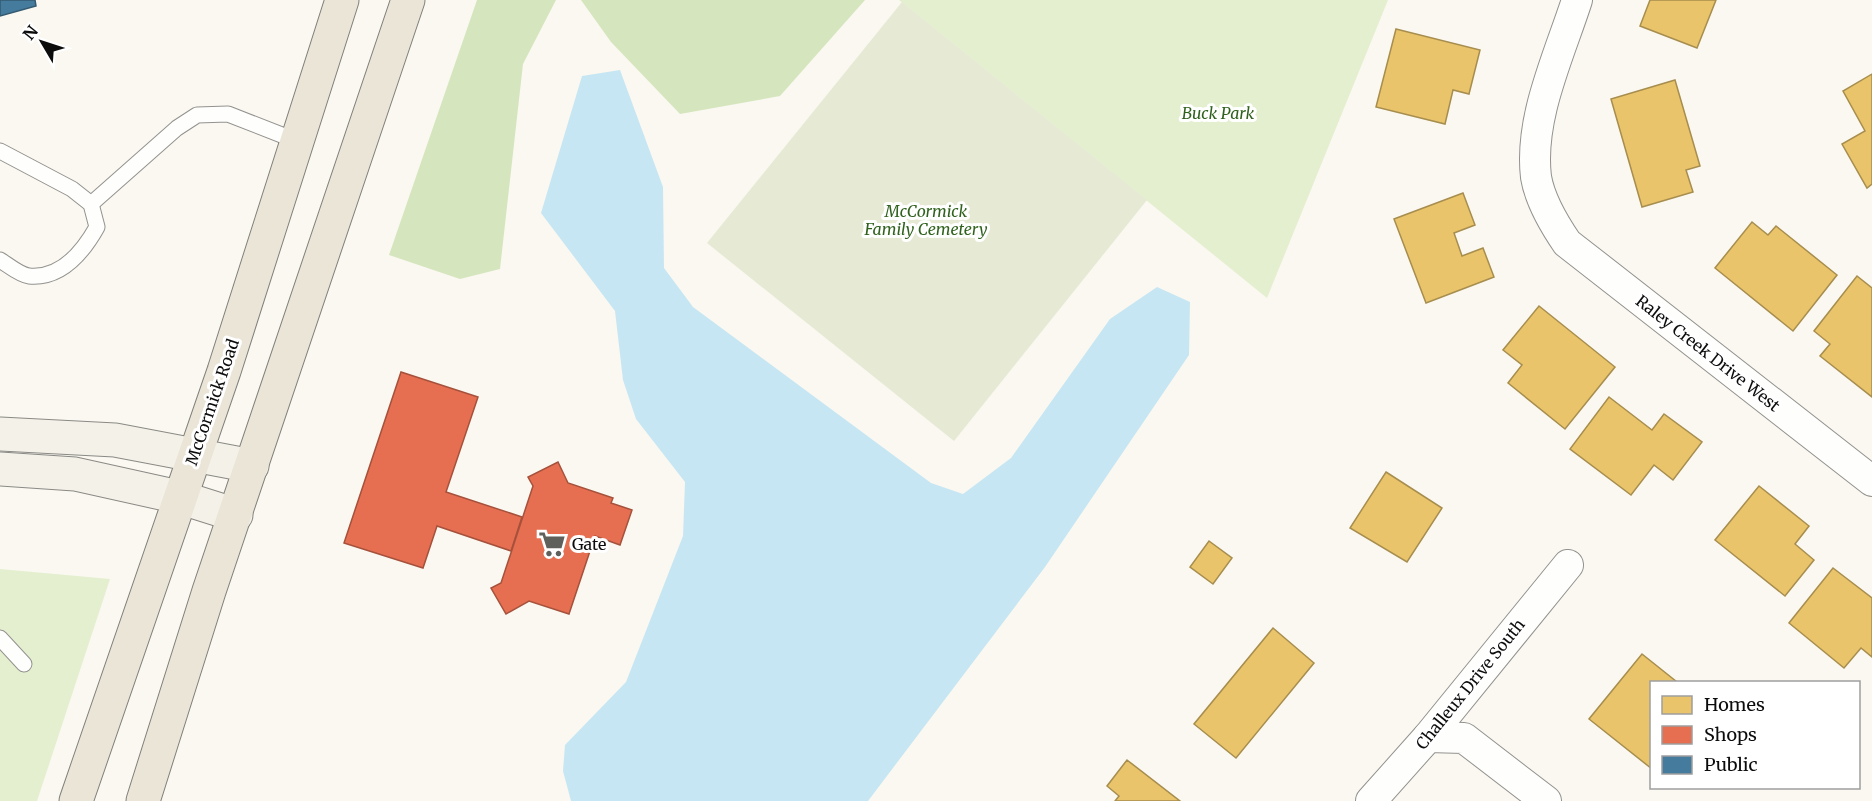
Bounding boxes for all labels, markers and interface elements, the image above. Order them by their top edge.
north arrow [12,12,72,72]
text: N [19,21,42,44]
park label: Buck Park [1182,103,1254,123]
park label: McCormick Family Cemetery [863,201,988,239]
street label: Raley Creek Drive West [1632,291,1785,416]
street label: McCormick Road [181,336,243,468]
supermarket icon: Gate [537,529,567,559]
place label: Gate [572,534,606,554]
street label: Challeux Drive South [1411,614,1529,753]
legend [1650,681,1860,789]
text: Homes [1704,693,1765,716]
text: Shops [1704,723,1757,746]
text: Public [1704,753,1758,776]

